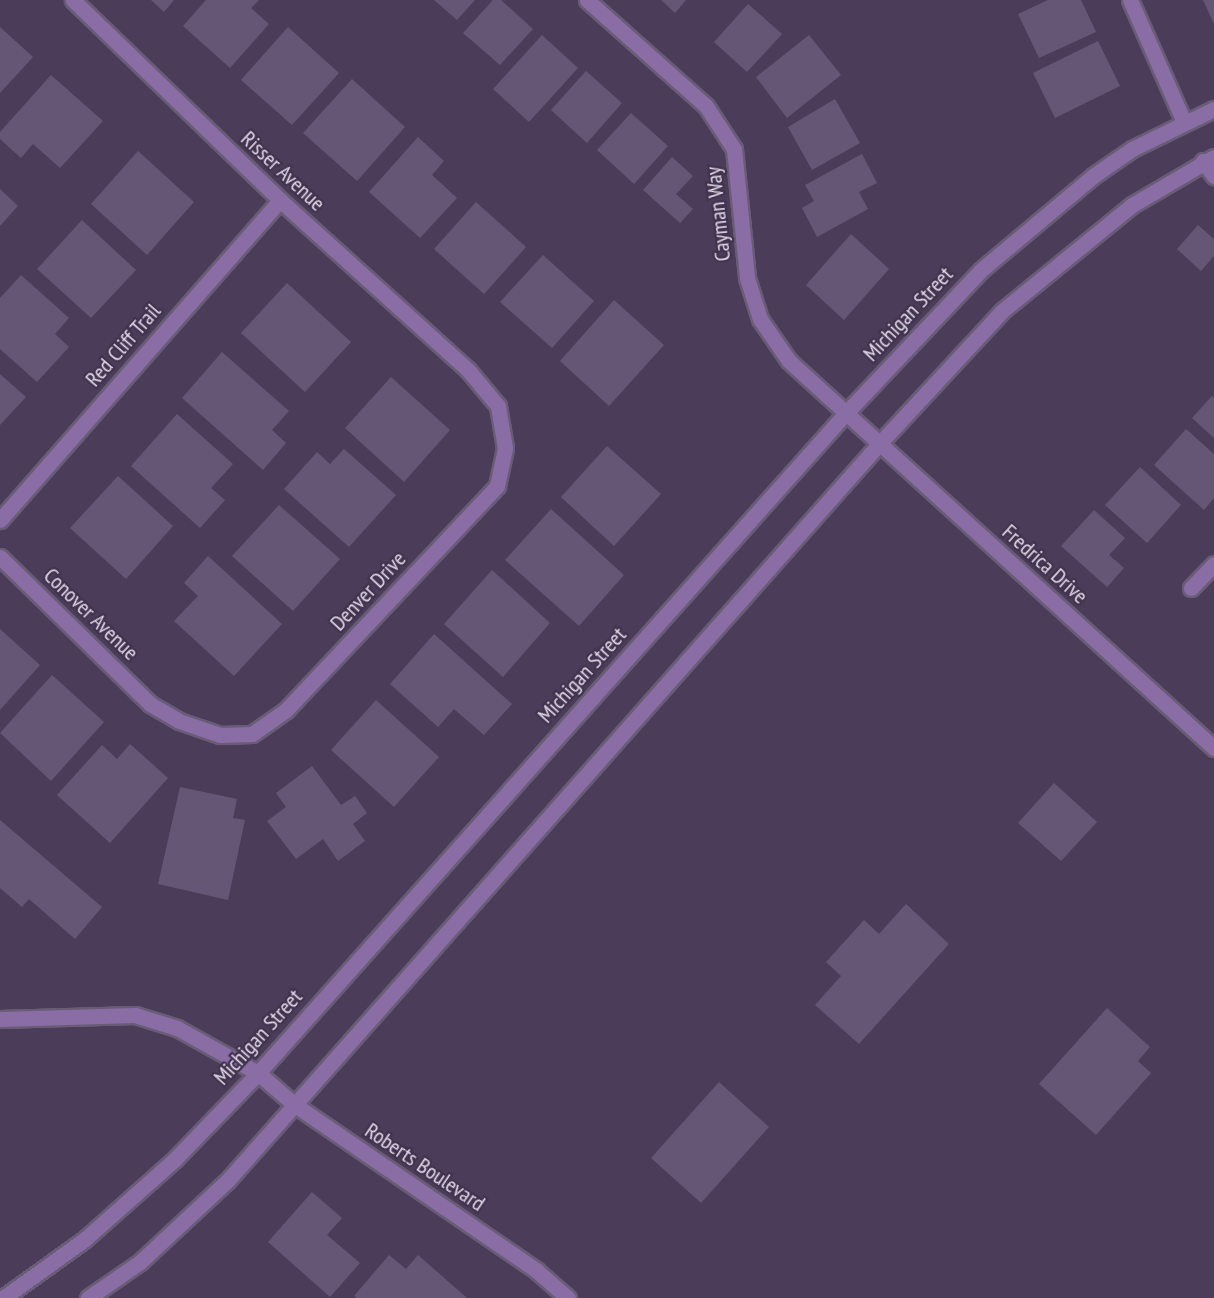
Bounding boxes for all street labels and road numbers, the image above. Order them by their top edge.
street label: Risser Avenue [235,125,331,217]
street label: Cayman Way [700,165,736,263]
street label: Michigan Street [858,261,958,367]
street label: Red Cliff Trail [80,298,166,392]
street label: Fredrica Drive [997,519,1093,609]
street label: Denver Drive [325,546,411,636]
street label: Conover Avenue [38,562,144,666]
street label: Michigan Street [532,622,632,728]
street label: Michigan Street [208,984,308,1090]
street label: Roberts Boulevard [360,1117,490,1217]

